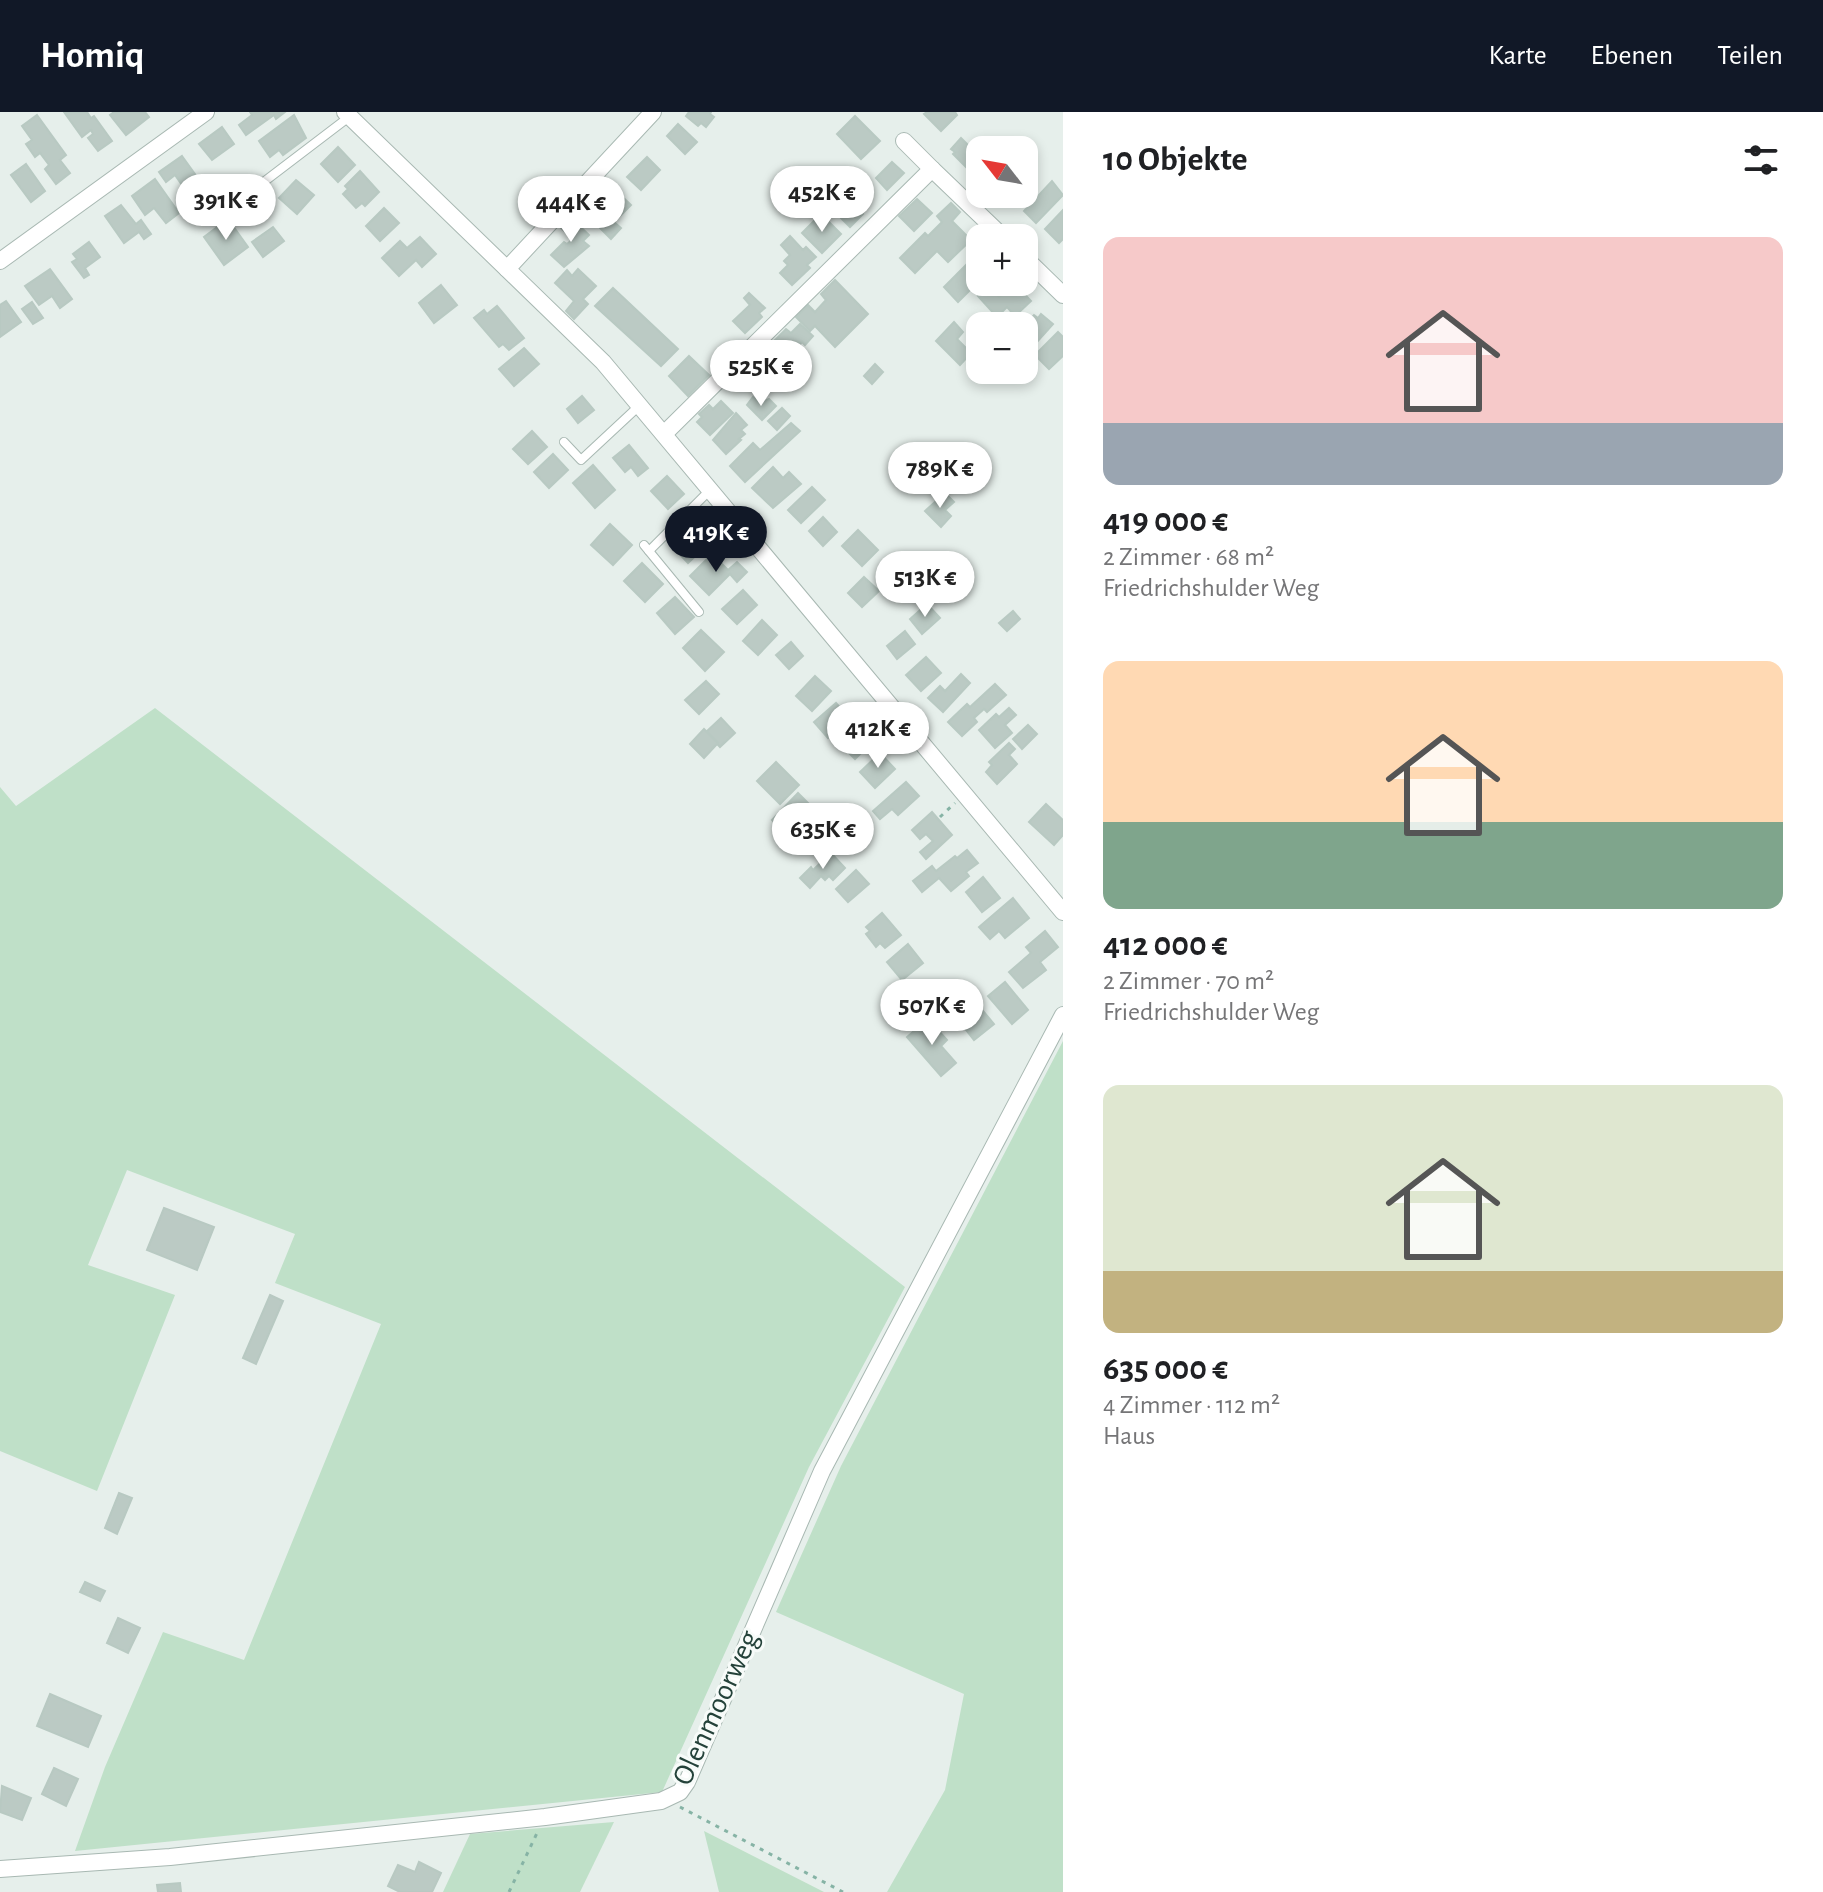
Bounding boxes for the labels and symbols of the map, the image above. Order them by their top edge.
north arrow [966,136,1038,208]
pin: 452K € [757,166,887,234]
pin: 391K € [161,174,291,242]
pin: 444K € [506,176,636,244]
pin: 525K € [696,340,826,408]
pin: 789K € [875,442,1005,510]
pin: 419K € [651,506,781,574]
pin: 513K € [860,551,990,619]
pin: 412K € [813,702,943,770]
pin: 635K € [758,803,888,871]
pin: 507K € [867,979,997,1047]
street label: Olenmoorweg [667,1626,765,1790]

